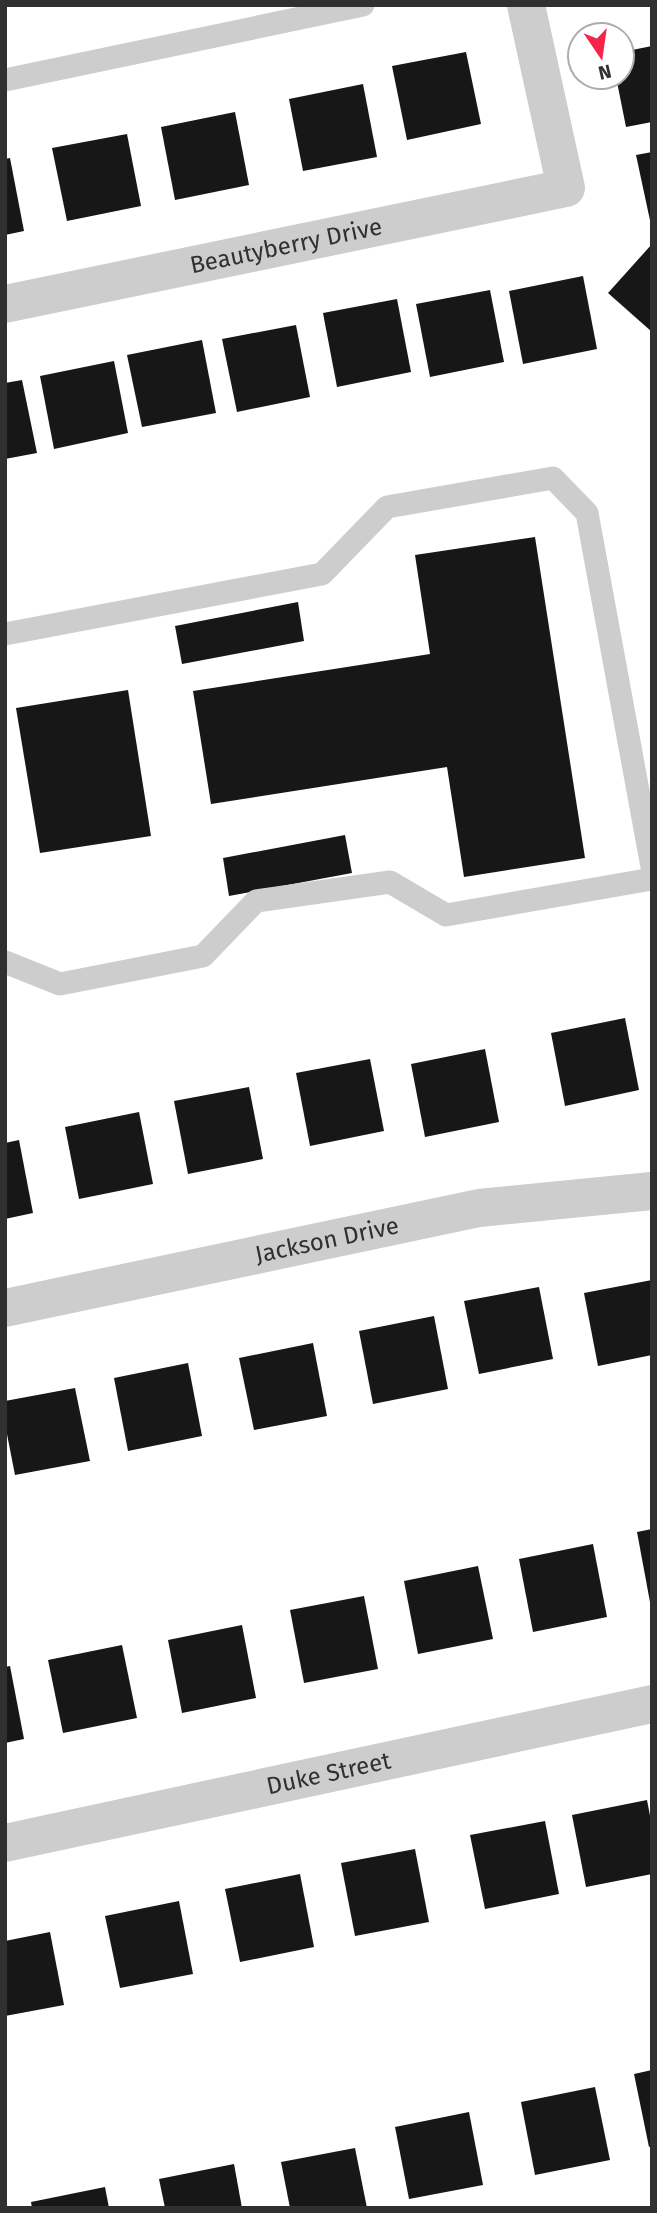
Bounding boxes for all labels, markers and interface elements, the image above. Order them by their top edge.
north arrow [566,21,636,91]
text: N [596,59,613,85]
street label: Beautyberry Drive [188,212,384,279]
street label: Jackson Drive [253,1211,401,1269]
street label: Duke Street [264,1746,394,1800]

